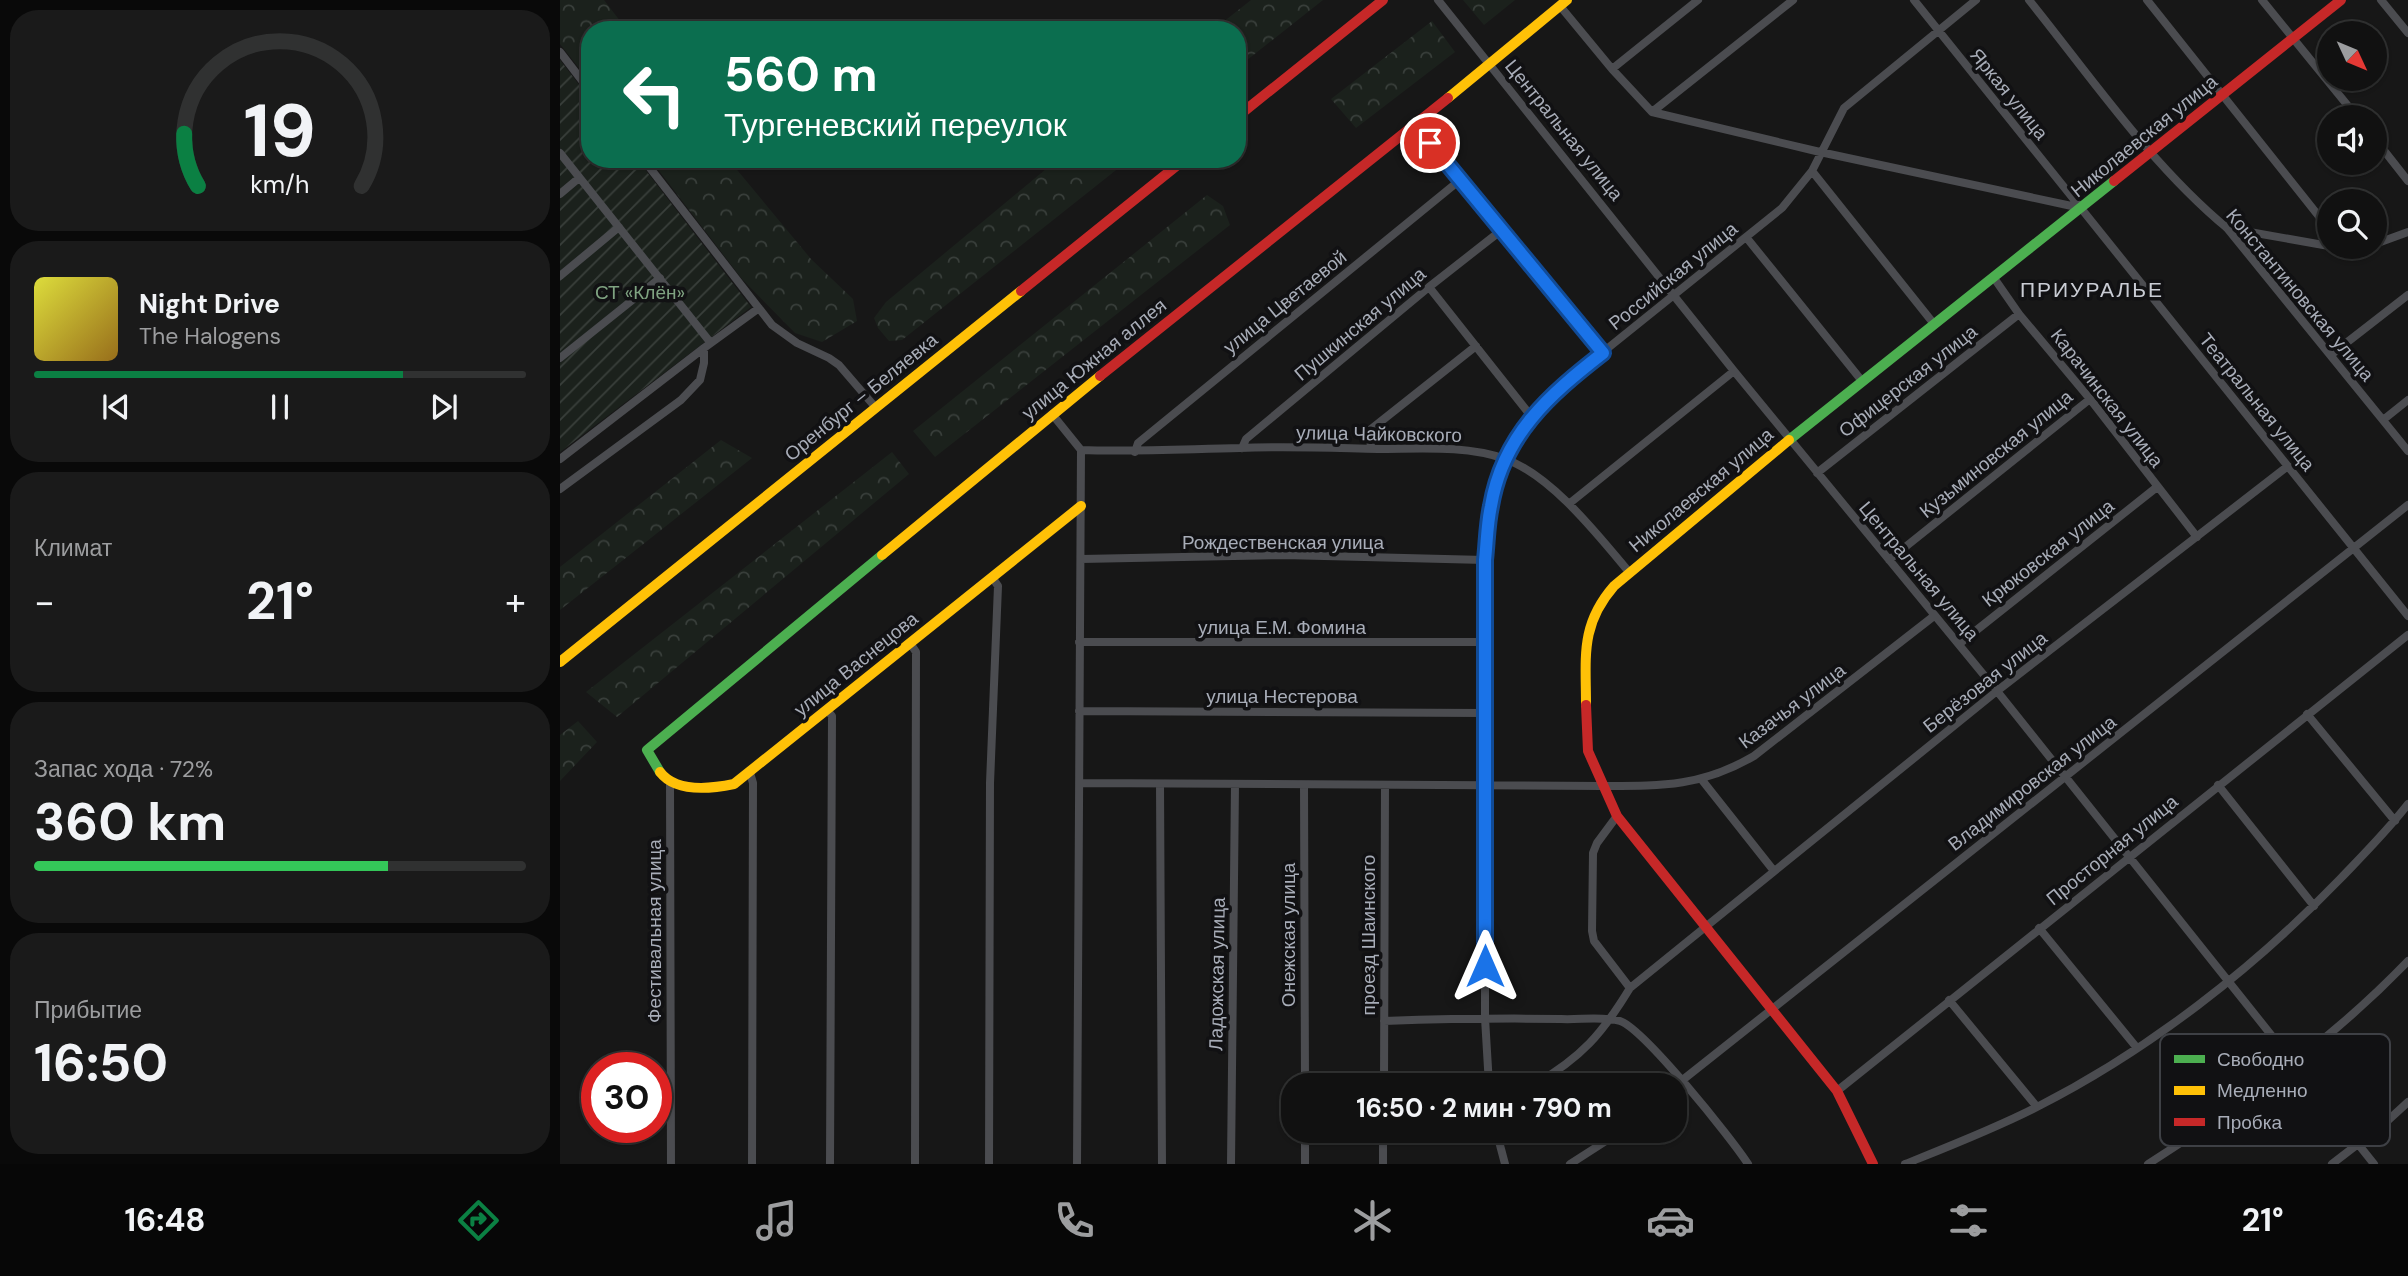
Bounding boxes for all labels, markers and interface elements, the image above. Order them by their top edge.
north arrow [2317,21,2387,91]
map controls [2317,21,2387,259]
text: 560 m [724,42,878,106]
street label: Яркая улица [1964,43,2054,145]
icon: left [609,49,700,140]
street label: Центральная улица [1499,54,1629,206]
street label: Николаевская улица [2066,69,2223,203]
text: 19 [244,85,316,180]
text: Тургеневский переулок [724,104,1067,146]
button: sound [2317,105,2387,175]
pin [1400,113,1460,173]
icon: arrive [1411,124,1449,162]
text: km/h [250,168,310,201]
button: search [2317,189,2387,259]
street label: Константиновская улица [2220,204,2380,387]
street label: Российская улица [1603,216,1743,336]
street label: улица Цветаевой [1218,245,1352,359]
street label: Пушкинская улица [1289,261,1431,386]
district label: ПРИУРАЛЬЕ [2020,276,2164,304]
park label: СТ «Клён» [595,280,685,305]
text: Night Drive [139,287,280,321]
street label: улица Южная аллея [1017,293,1171,425]
street label: Офицерская улица [1834,319,1983,443]
text: The Halogens [139,321,281,351]
street label: Карачинская улица [2045,323,2169,473]
street label: Оренбург – Беляевка [779,327,943,467]
street label: Театральная улица [2194,328,2321,477]
street label: Кузьминовская улица [1914,384,2078,524]
icon: previous [97,388,135,426]
icon: pause [261,388,299,426]
icon: next [425,388,463,426]
street label: улица Чайковского [1296,420,1462,448]
street label: Николаевская улица [1623,422,1779,558]
street label: Крюковская улица [1977,493,2120,612]
street label: Центральная улица [1853,496,1985,646]
street label: Рождественская улица [1182,530,1384,555]
text: Климат [34,533,112,563]
text: 21° [246,567,314,635]
text: − [34,577,55,627]
text: + [505,577,526,627]
street label: улица Васнецова [789,606,924,722]
street label: улица Е.М. Фомина [1198,615,1366,640]
street label: Берёзовая улица [1918,625,2053,738]
street label: Казачья улица [1734,657,1851,754]
street label: улица Нестерова [1206,684,1358,709]
street label: Владимировская улица [1943,709,2122,857]
text: Запас хода · 72% [34,754,213,784]
text: 360 km [34,788,226,856]
street label: Просторная улица [2041,789,2183,911]
street label: Фестивальная улица [642,839,667,1023]
street label: проезд Шаинского [1356,855,1381,1015]
street label: Онежская улица [1276,862,1301,1007]
street label: Ладожская улица [1203,897,1231,1051]
position arrow [1448,929,1522,1003]
text: Прибытие [34,995,142,1025]
text: 16:50 [34,1029,168,1097]
legend [2160,1034,2390,1146]
text: Свободно [2217,1047,2304,1072]
speed limit sign: 30 [581,1052,672,1143]
text: Медленно [2217,1078,2307,1103]
text: 16:50 · 2 мин · 790 m [1356,1091,1612,1125]
text: Пробка [2217,1110,2282,1135]
icon: directions [454,1196,503,1245]
icon: music [752,1196,801,1245]
icon: phone [1050,1196,1099,1245]
icon: climate [1348,1196,1397,1245]
icon: car [1646,1196,1695,1245]
icon: filters [1944,1196,1993,1245]
text: 16:48 [124,1199,206,1241]
text: 21° [2242,1199,2284,1241]

